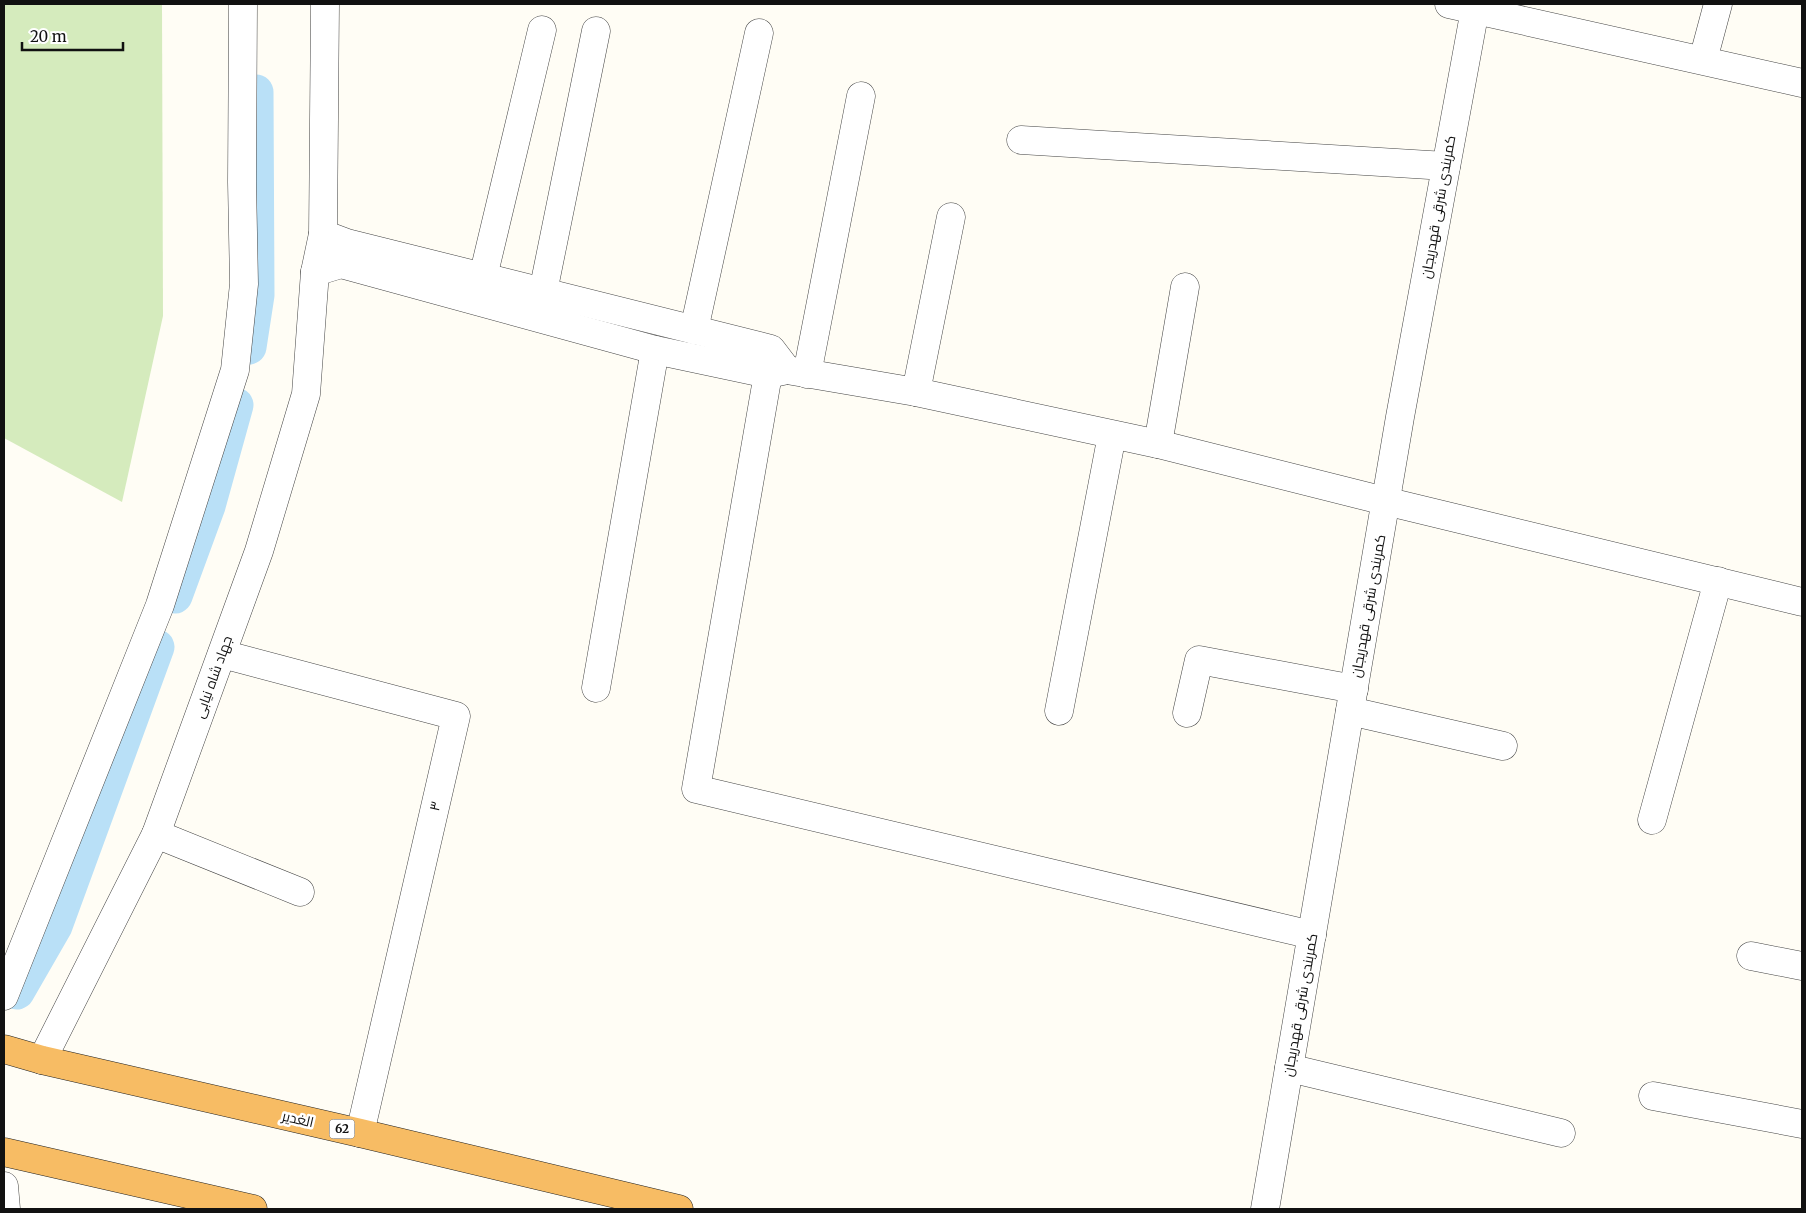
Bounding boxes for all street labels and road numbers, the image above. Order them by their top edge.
street label: کمربندی شرقی قهدریجان [1417,134,1459,280]
street label: کمربندی شرقی قهدریجان [1347,533,1389,679]
street label: جهاد شاه نیابی [190,633,236,721]
street label: ۳ [425,799,445,813]
street label: کمربندی شرقی قهدریجان [1279,932,1321,1078]
street label: الغدیر [279,1106,316,1131]
road number: 62 [330,1120,354,1138]

